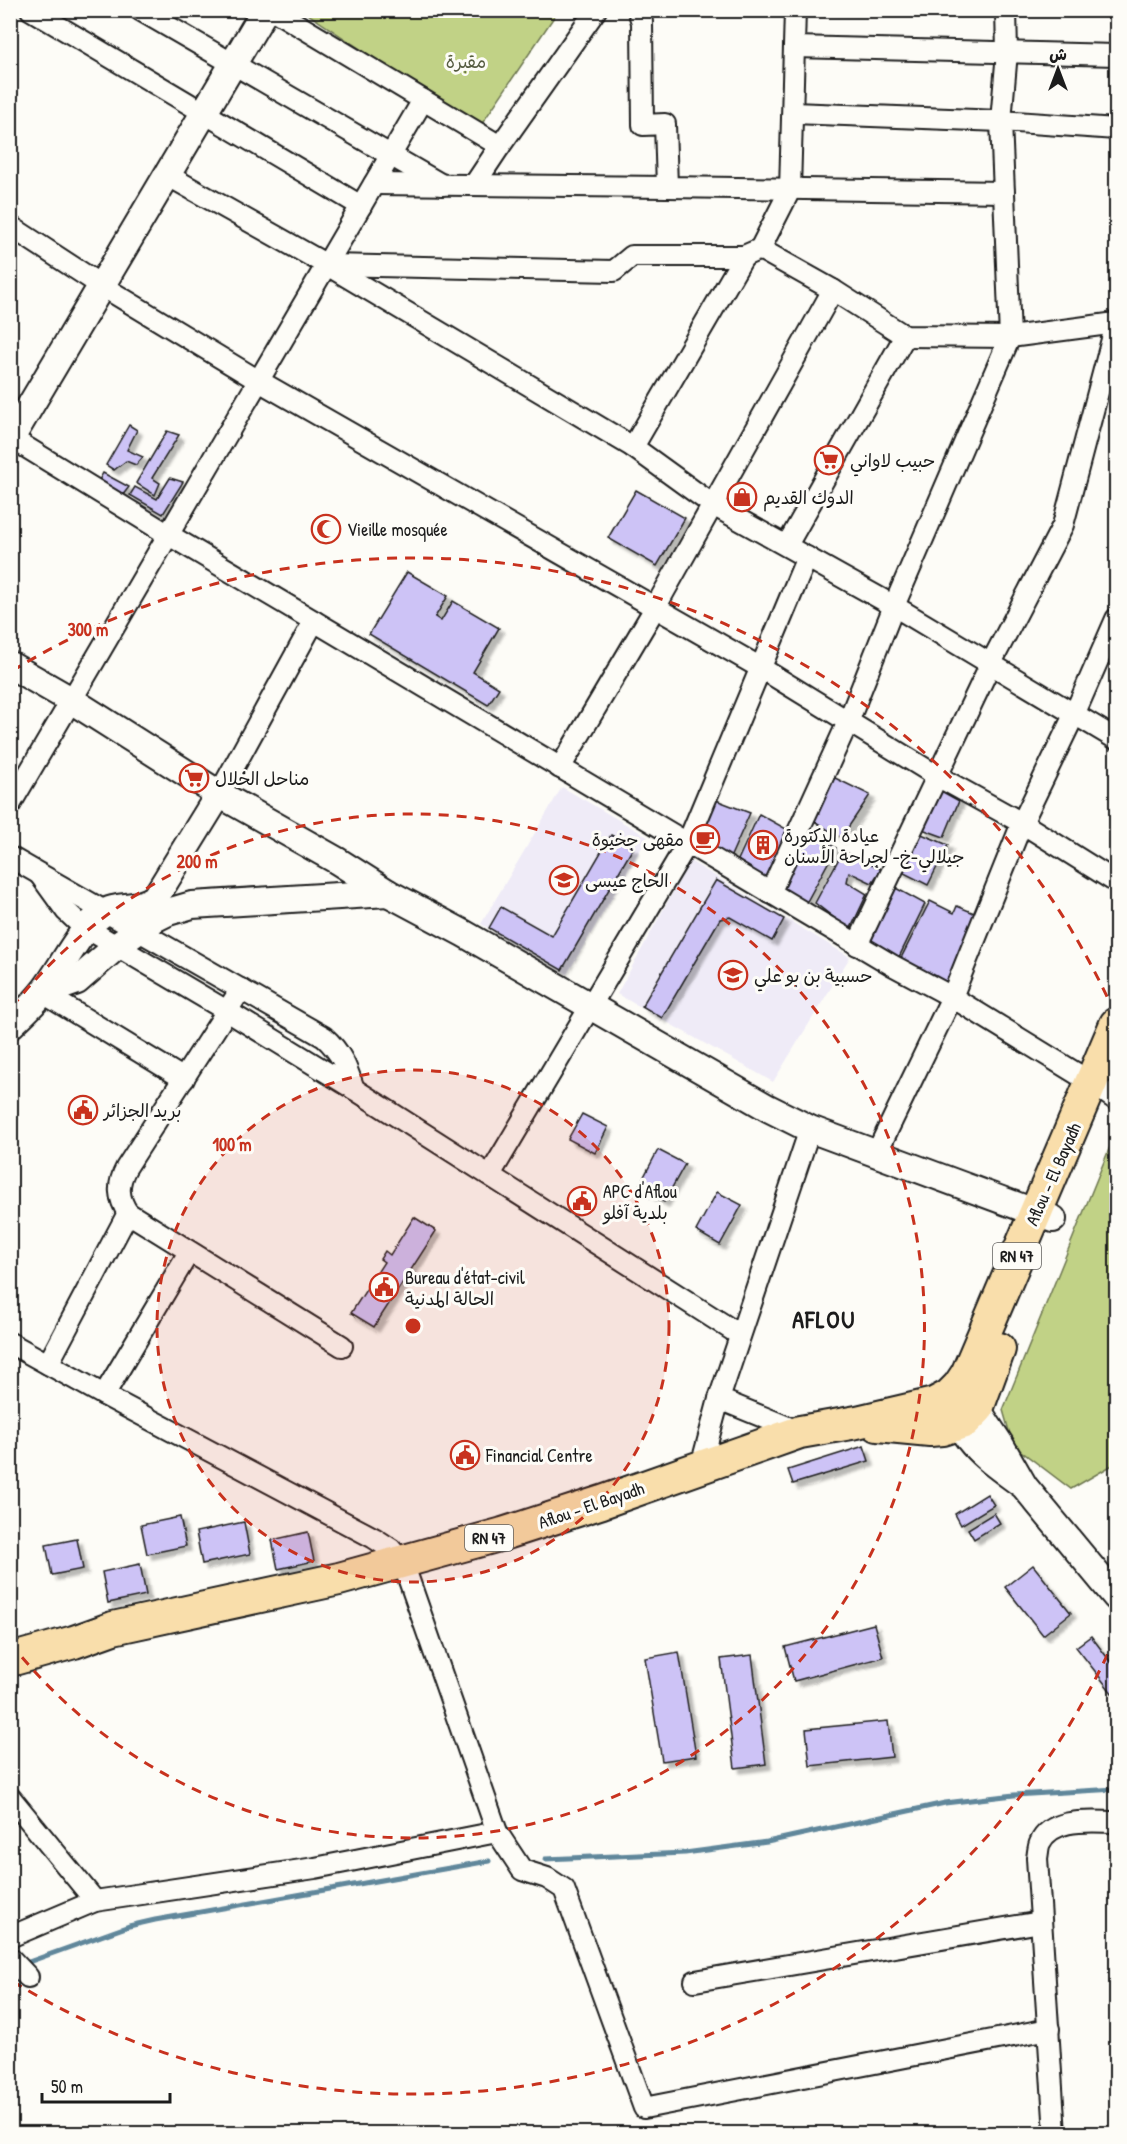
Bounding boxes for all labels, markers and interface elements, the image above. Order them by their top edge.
north arrow [1028,39,1088,99]
text: ش [1049,43,1067,65]
park label: مقبرة [446,49,486,74]
supermarket icon: حبيب لاواني [813,444,845,476]
place label: حبيب لاواني [850,448,935,477]
shop icon: الدوك القديم [726,481,758,513]
place label: الدوك القديم [763,485,854,512]
mosque icon: Vieille mosquée [310,513,342,545]
place label: Vieille mosquée [347,517,448,542]
text: 300 m [68,617,108,642]
supermarket icon: مناحل الخلال [178,762,210,794]
place label: مناحل الخلال [215,766,309,791]
cafe icon: مقهى جخيوة [689,823,721,855]
place label: عيادة الدكتورة جيلالي-خ- لجراحة الأسنان [784,823,965,873]
place label: مقهى جخيوة [592,827,684,852]
building icon: عيادة الدكتورة جيلالي-خ- لجراحة الأسنان [747,829,779,861]
text: 200 m [177,849,217,874]
school or university icon: الحاج عيسى [548,864,580,896]
place label: الحاج عيسى [585,868,669,893]
school or university icon: حسبية بن بو علي [717,959,749,991]
place label: حسبية بن بو علي [754,963,873,992]
public building icon: بريد الجزائر [67,1094,99,1126]
place label: بريد الجزائر [102,1098,181,1123]
street label: Aflou - El Bayadh [1019,1118,1087,1229]
text: 100 m [212,1132,252,1157]
place label: APC d'Aflou بلدية آفلو [602,1179,677,1225]
public building icon: APC d'Aflou بلدية آفلو [566,1185,598,1217]
road number: RN 47 [993,1243,1041,1269]
place label: Bureau d'état-civil الحالة المدنية [405,1265,525,1311]
public building icon: Bureau d'état-civil الحالة المدنية [368,1271,400,1303]
district label: AFLOU [792,1303,856,1335]
centre of rings [403,1316,423,1336]
public building icon: Financial Centre [449,1439,481,1471]
place label: Financial Centre [485,1443,593,1468]
street label: Aflou - El Bayadh [535,1475,648,1535]
road number: RN 47 [465,1525,513,1551]
scale bar [42,2066,170,2104]
text: 50 m [51,2074,83,2099]

